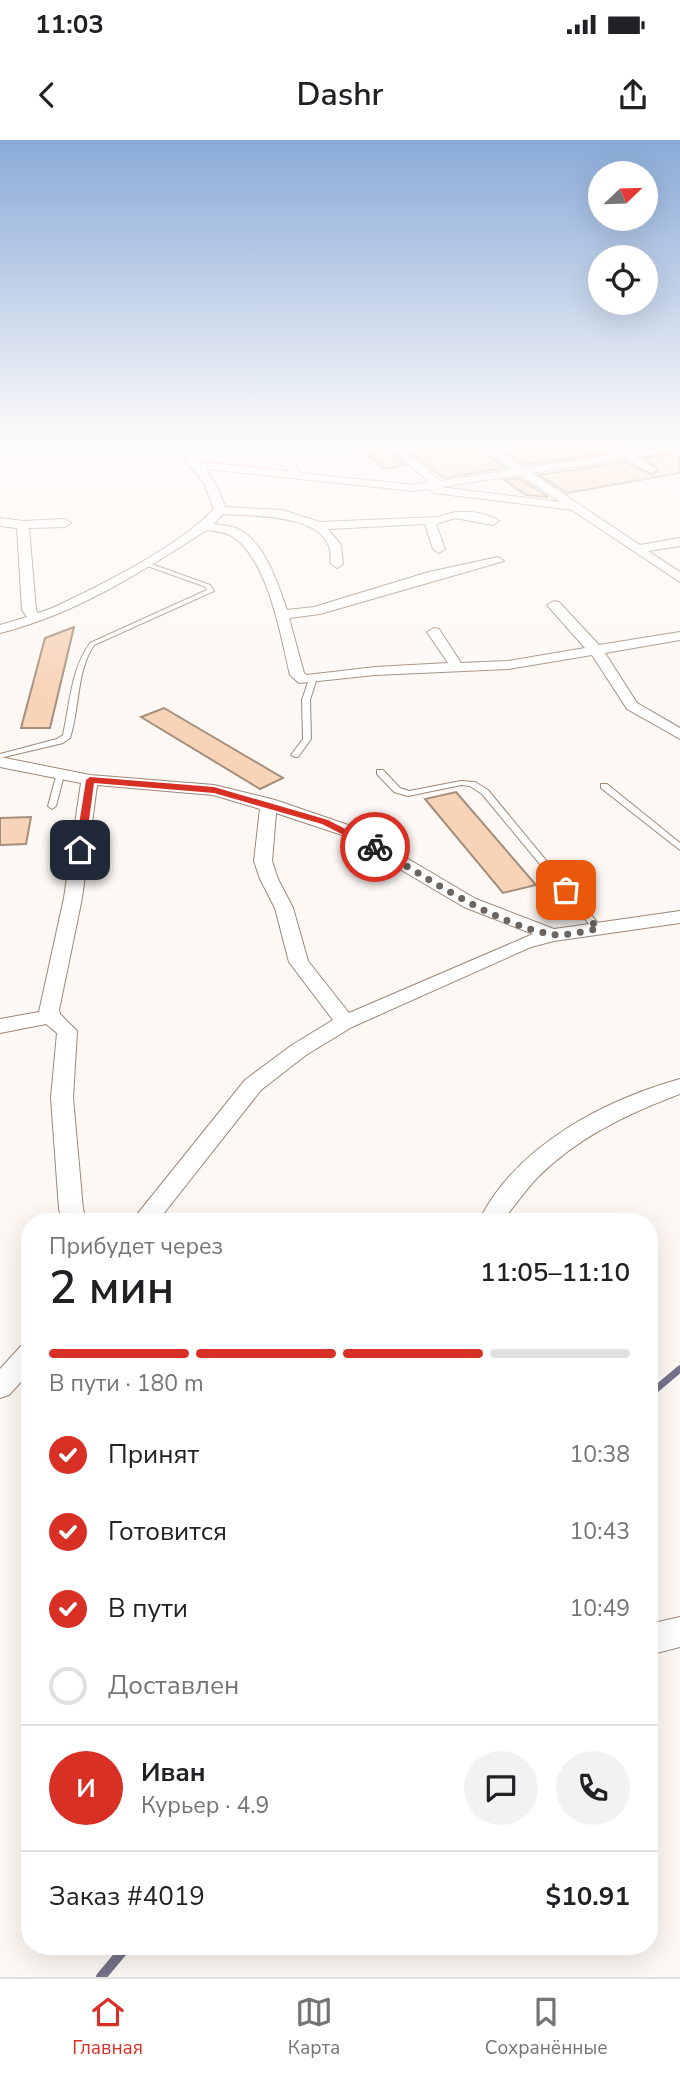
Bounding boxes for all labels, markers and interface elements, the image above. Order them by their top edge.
text: 11:03 [35,7,104,42]
text: Dashr [296,73,384,116]
icon: back [28,76,66,114]
icon: share [614,76,652,114]
north arrow [588,161,658,231]
map controls [588,161,658,315]
button: locate [588,245,658,315]
courier [340,812,410,882]
pin [50,820,110,880]
icon: bike [356,828,394,866]
icon: home [61,831,99,869]
pin [536,860,596,920]
icon: bag [547,871,585,909]
text: Прибудет через [49,1231,223,1262]
text: 11:05–11:10 [480,1255,630,1290]
text: 2 мин [49,1256,174,1319]
text: В пути · 180 m [49,1368,204,1399]
icon: check [49,1436,87,1474]
text: Принят [108,1437,199,1472]
text: 10:38 [570,1439,630,1470]
icon: check [49,1513,87,1551]
text: Готовится [108,1514,227,1549]
text: 10:43 [570,1516,630,1547]
icon: check [49,1590,87,1628]
text: В пути [108,1591,188,1626]
text: 10:49 [570,1593,630,1624]
text: Доставлен [108,1668,239,1703]
button: chat [464,1751,538,1825]
button: phone [556,1751,630,1825]
text: Иван [141,1755,206,1790]
text: И [76,1771,96,1806]
text: Курьер · 4.9 [141,1790,269,1821]
text: Заказ #4019 [49,1879,205,1914]
text: $10.91 [546,1879,630,1914]
tab: Главная [72,1993,143,2061]
tab: Карта [288,1993,340,2061]
tab: Сохранённые [485,1993,608,2061]

